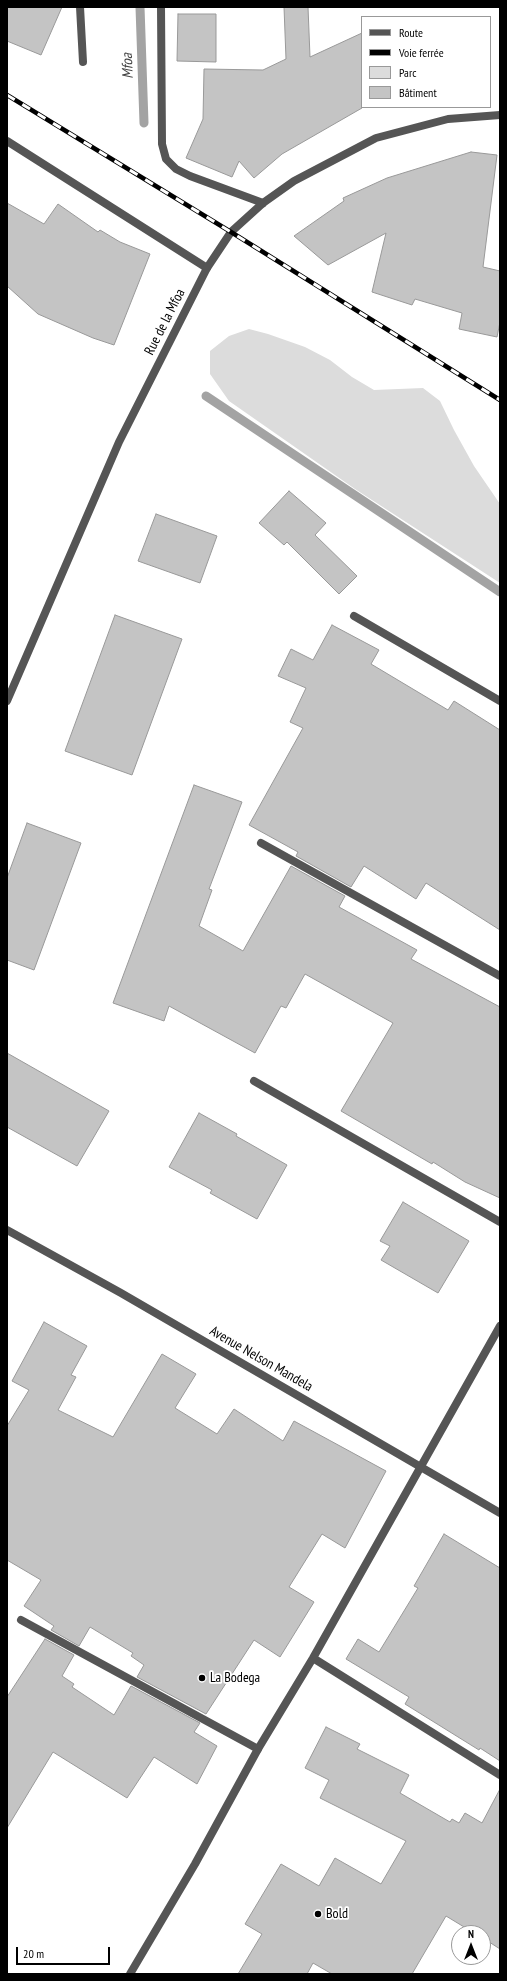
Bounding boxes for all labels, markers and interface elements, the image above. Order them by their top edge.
legend [361,16,491,108]
text: Route [399,25,423,40]
text: Voie ferrée [399,45,444,60]
water label: Mfoa [119,53,137,79]
text: Parc [399,65,416,80]
text: Bâtiment [399,85,437,100]
street label: Rue de la Mfoa [141,286,189,358]
street label: Avenue Nelson Mandela [206,1323,316,1395]
place label: La Bodega [210,1670,260,1686]
marker: La Bodega [197,1673,207,1683]
place label: Bold [326,1906,348,1922]
marker: Bold [313,1909,323,1919]
north arrow [451,1925,491,1965]
text: N [468,1927,474,1941]
scale bar [18,1939,112,1965]
text: 20 m [23,1946,44,1961]

